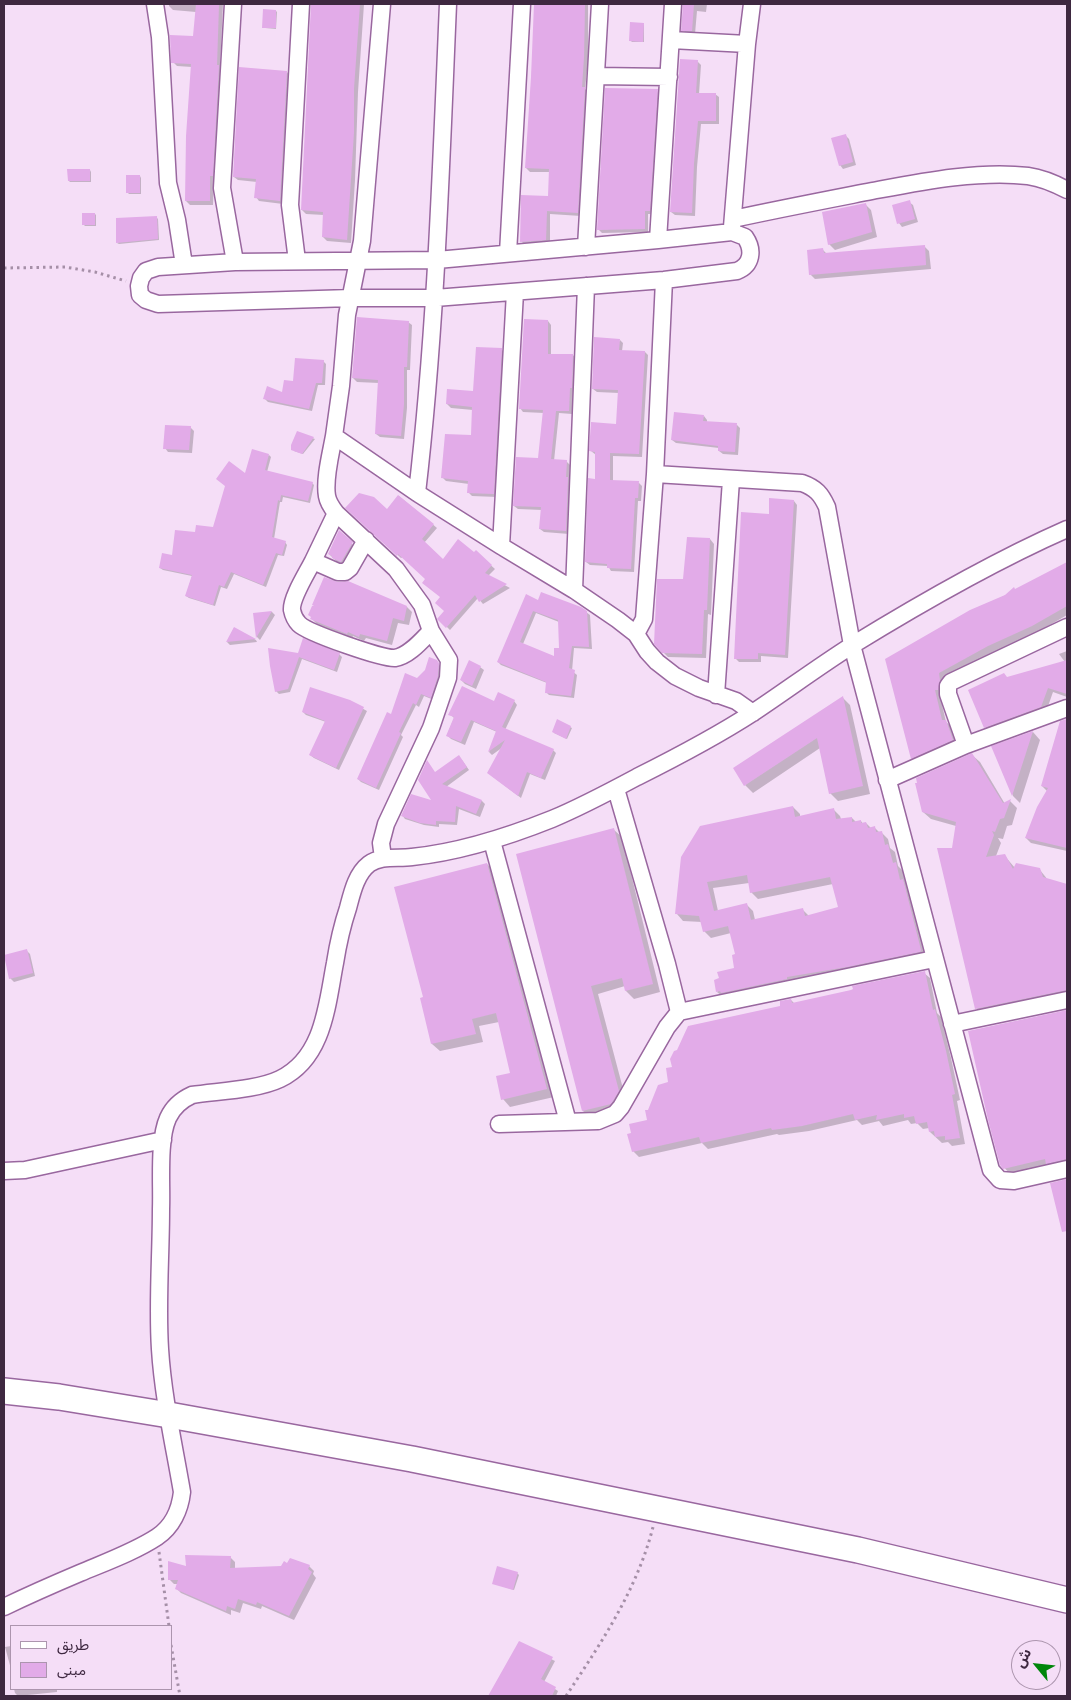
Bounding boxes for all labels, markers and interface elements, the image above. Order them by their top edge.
legend [10,1625,172,1690]
text: طريق [57,1636,89,1654]
north arrow [1011,1640,1061,1690]
text: ش [1011,1646,1035,1671]
text: مبنى [57,1661,86,1679]

